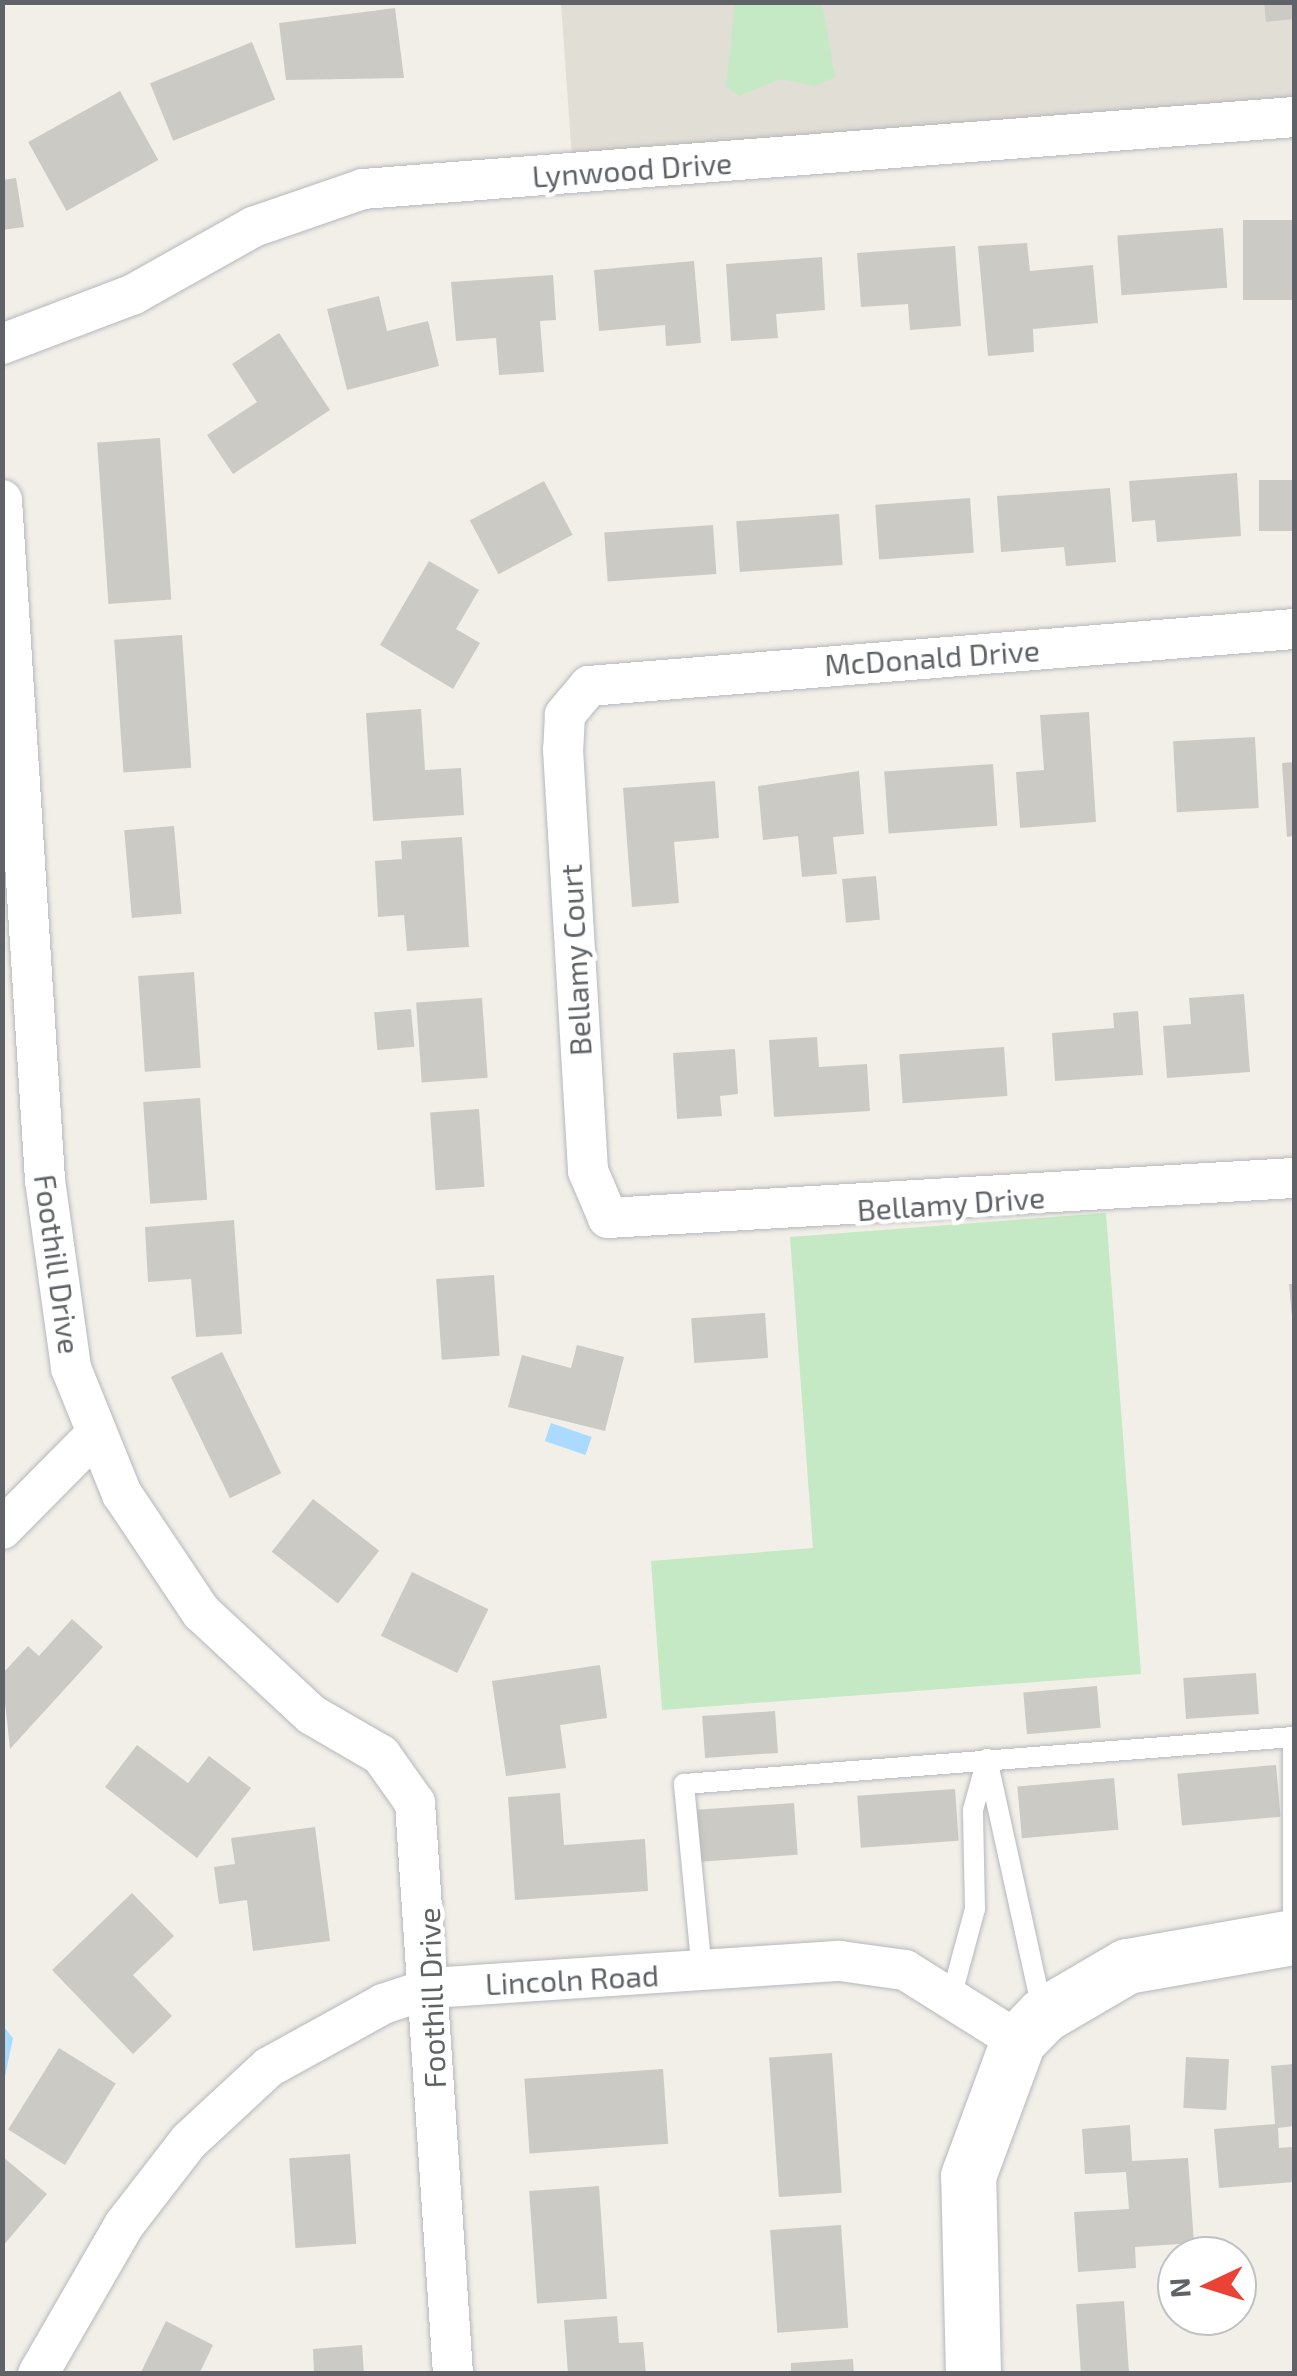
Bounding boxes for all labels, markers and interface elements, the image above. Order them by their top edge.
street label: Lynwood Drive [531,144,733,194]
street label: McDonald Drive [823,632,1041,682]
street label: Bellamy Court [552,863,598,1057]
street label: Foothill Drive [28,1171,88,1357]
street label: Bellamy Drive [855,1178,1047,1228]
street label: Foothill Drive [410,1907,452,2089]
street label: Lincoln Road [484,1956,660,2002]
north arrow [1157,2236,1257,2336]
text: N [1161,2277,1197,2299]

